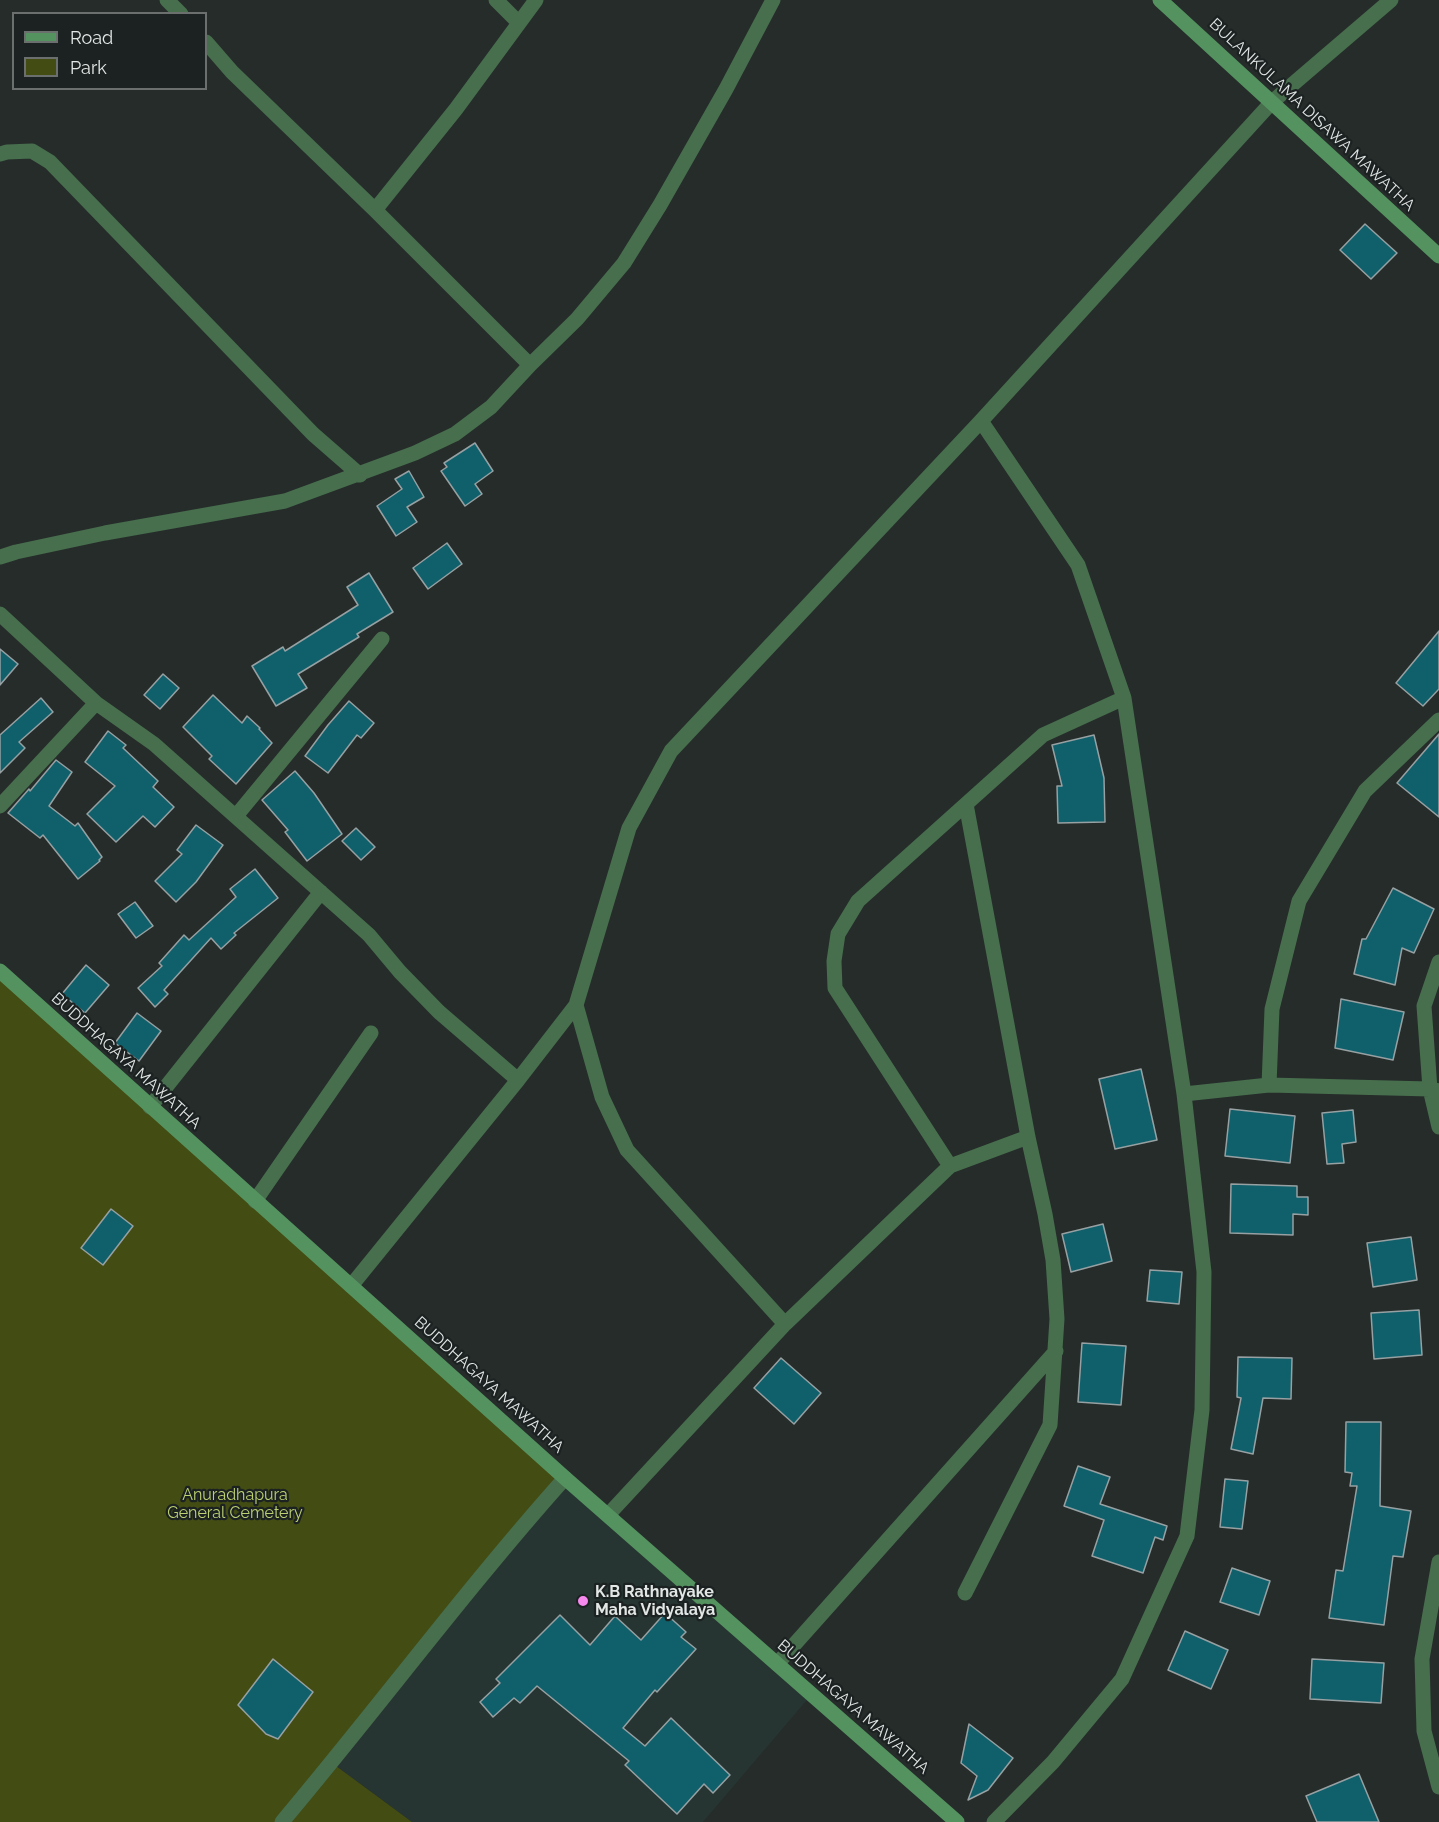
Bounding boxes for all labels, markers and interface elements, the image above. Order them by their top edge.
legend [12,12,207,90]
street label: BULANKULAMA DISAWA MAWATHA [1205,15,1419,215]
text: Road [70,27,113,48]
text: Park [70,57,107,78]
street label: BUDDHAGAYA MAWATHA [47,989,205,1133]
street label: BUDDHAGAYA MAWATHA [410,1313,568,1457]
park label: Anuradhapura General Cemetery [167,1485,303,1523]
place label: K.B Rathnayake Maha Vidyalaya [595,1582,715,1620]
marker: K.B Rathnayake Maha Vidyalaya [576,1594,590,1608]
street label: BUDDHAGAYA MAWATHA [773,1636,933,1778]

